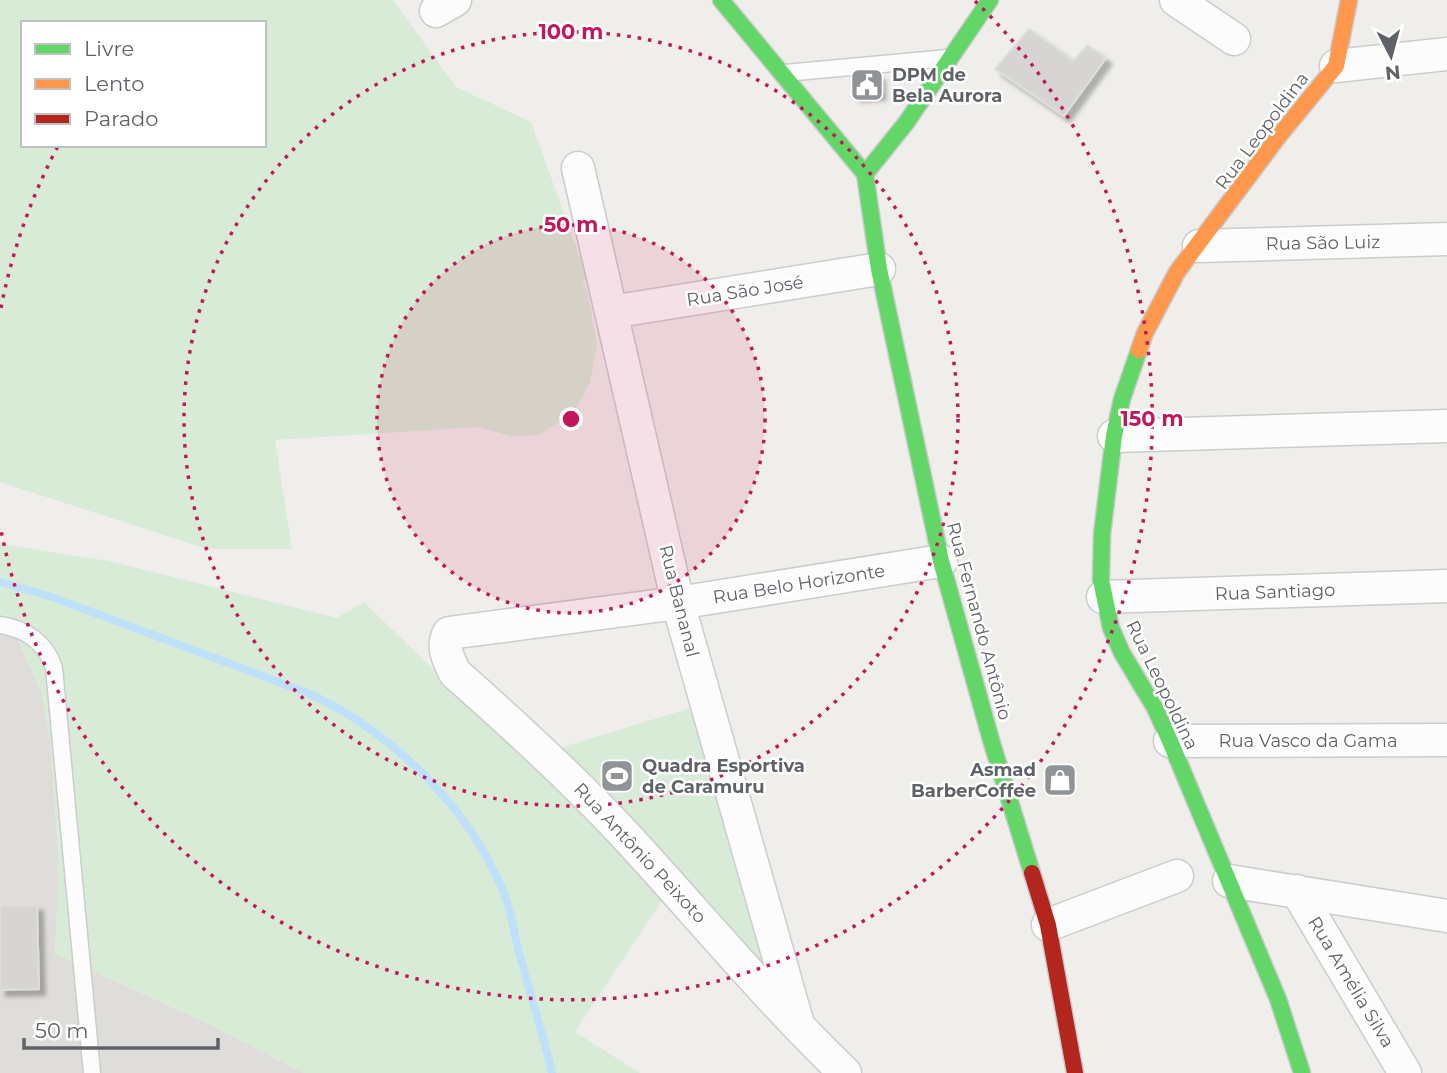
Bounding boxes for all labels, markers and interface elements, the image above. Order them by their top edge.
text: 100 m [539,19,603,44]
legend [21,21,266,147]
north arrow [1356,21,1426,91]
text: Livre [84,36,134,61]
text: N [1384,60,1402,85]
place label: DPM de Bela Aurora [892,64,1002,107]
public building icon: DPM de Bela Aurora [848,66,886,104]
street label: Rua Leopoldina [1211,68,1313,194]
text: Lento [84,71,144,96]
text: Parado [84,106,159,131]
text: 50 m [544,212,598,237]
street label: Rua São Luiz [1265,231,1381,255]
street label: Rua São José [685,271,805,311]
text: 150 m [1121,406,1183,431]
centre of rings [559,407,583,431]
street label: Rua Fernando Antônio [942,520,1016,722]
street label: Rua Bananal [654,543,704,659]
street label: Rua Belo Horizonte [711,560,887,608]
street label: Rua Santiago [1214,579,1336,605]
street label: Rua Leopoldina [1121,617,1203,753]
street label: Rua Vasco da Gama [1218,730,1398,752]
place label: Quadra Esportiva de Caramuru [642,755,805,798]
sports icon: Quadra Esportiva de Caramuru [598,757,636,795]
place label: Asmad BarberCoffee [911,759,1036,802]
shop icon: Asmad BarberCoffee [1041,761,1079,799]
street label: Rua Antônio Peixoto [569,778,711,928]
street label: Rua Amélia Silva [1303,912,1399,1052]
scale bar [24,1006,219,1050]
text: 50 m [35,1018,89,1043]

